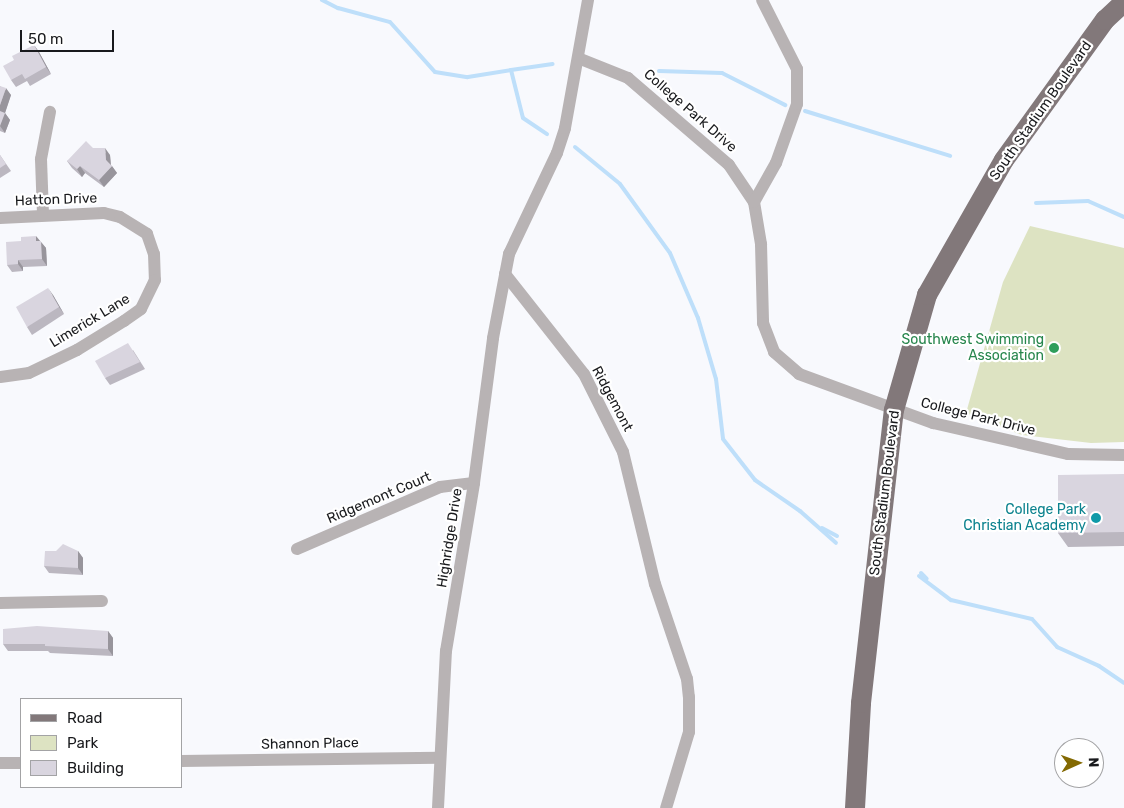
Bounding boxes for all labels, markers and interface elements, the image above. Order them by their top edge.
scale bar [22,20,116,52]
text: 50 m [28,30,63,48]
street label: South Stadium Boulevard [986,38,1096,184]
street label: College Park Drive [640,66,740,156]
street label: Hatton Drive [15,190,97,210]
street label: Limerick Lane [47,290,133,352]
place label: Southwest Swimming Association [902,332,1044,364]
marker: Southwest Swimming Association [1048,342,1060,354]
street label: Ridgemont [588,364,636,434]
street label: College Park Drive [919,395,1037,439]
street label: South Stadium Boulevard [867,410,903,576]
street label: Ridgemont Court [324,468,434,528]
street label: Highridge Drive [434,487,466,589]
place label: College Park Christian Academy [963,502,1086,534]
marker: College Park Christian Academy [1090,512,1102,524]
legend [20,698,182,788]
text: Road [67,709,103,727]
text: Park [67,734,98,752]
street label: Shannon Place [261,735,359,753]
north arrow [1054,738,1104,788]
text: N [1085,757,1102,768]
text: Building [67,759,124,777]

